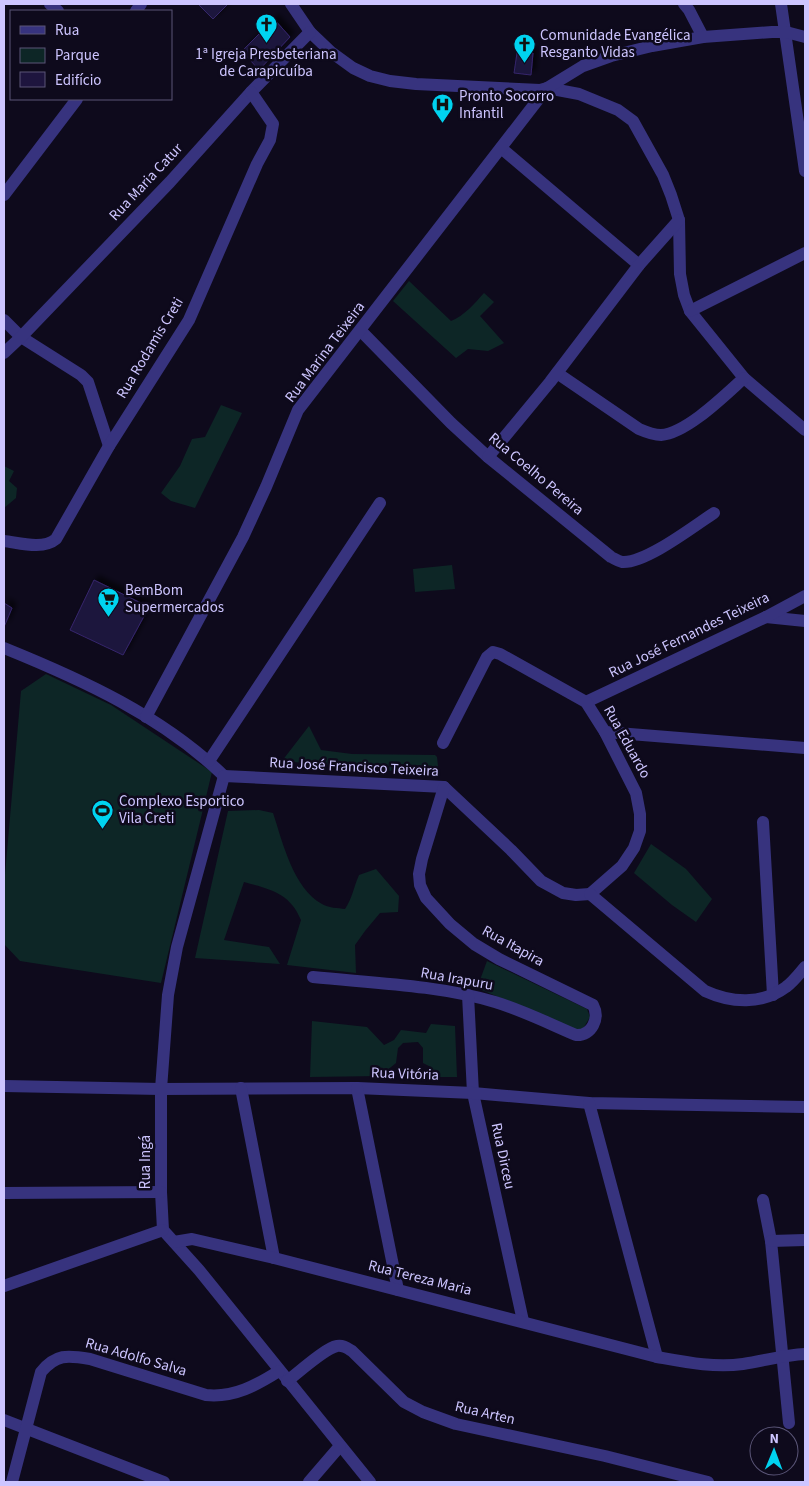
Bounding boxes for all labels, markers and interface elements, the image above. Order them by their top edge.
legend [10,10,172,100]
church icon: 1ª Igreja Presbeteriana de Carapicuíba [254,13,278,44]
text: Rua [55,20,79,41]
place label: Comunidade Evangélica Resganto Vidas [540,25,691,63]
church icon: Comunidade Evangélica Resganto Vidas [512,32,536,63]
place label: 1ª Igreja Presbeteriana de Carapicuíba [195,44,337,82]
text: Parque [55,45,99,66]
text: Edifício [55,70,102,91]
place label: Pronto Socorro Infantil [459,86,554,124]
hospital icon: Pronto Socorro Infantil [431,93,455,124]
street label: Rua Maria Catur [104,138,188,226]
street label: Rua Rodamis Creti [111,293,189,403]
street label: Rua Marina Teixeira [280,297,370,407]
street label: Rua Coelho Pereira [484,428,588,520]
place label: BemBom Supermercados [125,580,224,618]
supermarket icon: BemBom Supermercados [97,587,121,618]
street label: Rua José Fernandes Teixeira [605,587,773,683]
street label: Rua Eduardo [598,702,656,782]
street label: Rua José Francisco Teixeira [269,752,439,782]
place label: Complexo Esportico Vila Creti [119,791,244,829]
sports icon: Complexo Esportico Vila Creti [91,798,115,829]
street label: Rua Itapira [478,920,548,972]
street label: Rua Irapuru [419,962,495,996]
street label: Rua Vitória [371,1062,439,1086]
street label: Rua Dirceu [486,1121,520,1191]
street label: Rua Ingá [135,1135,156,1189]
street label: Rua Tereza Maria [366,1255,474,1301]
street label: Rua Adolfo Salva [83,1332,189,1382]
street label: Rua Arten [453,1396,517,1430]
north arrow [749,1426,799,1476]
text: N [769,1429,779,1449]

